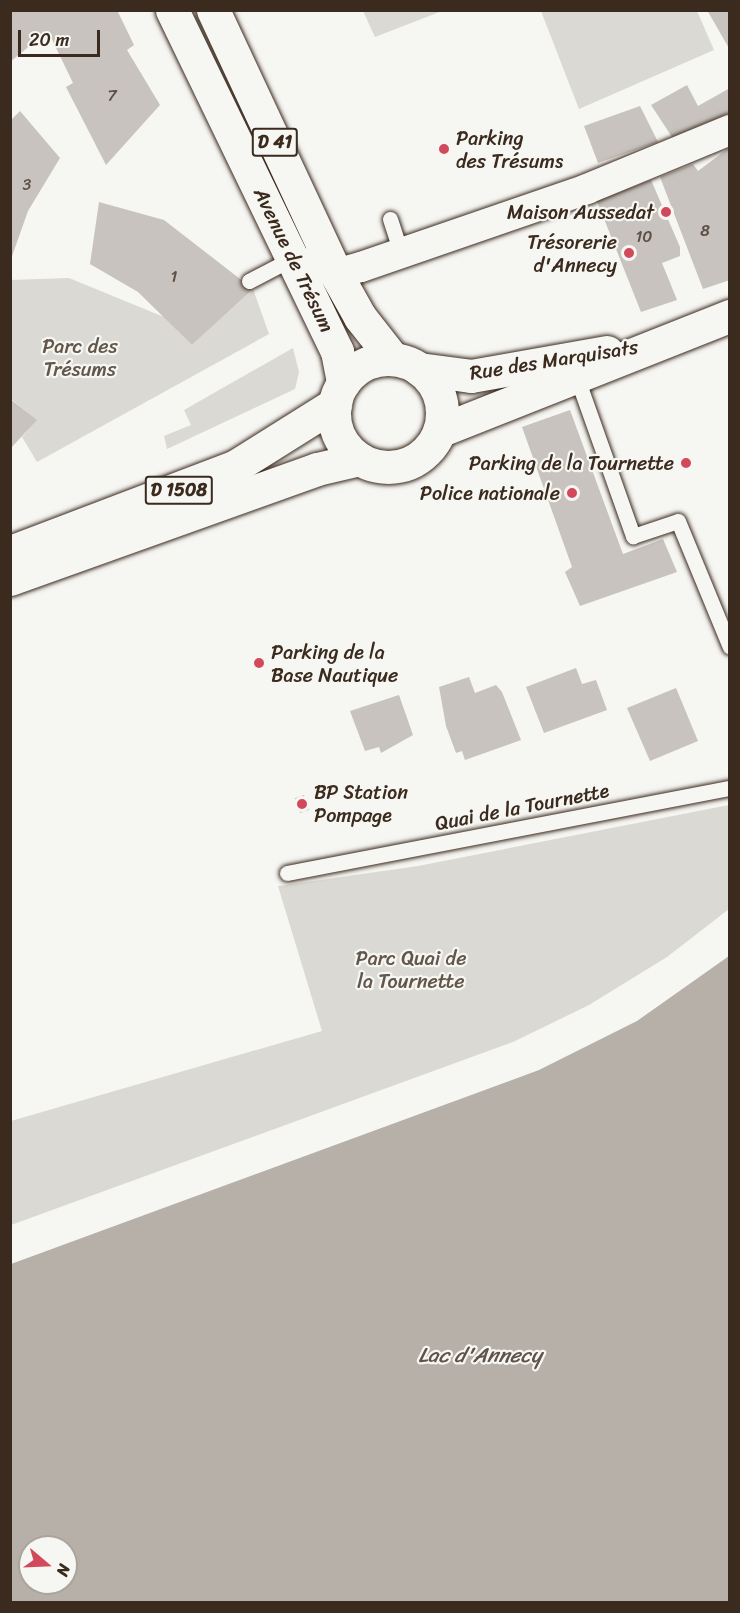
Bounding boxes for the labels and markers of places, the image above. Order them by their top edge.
place label: Parking des Trésums [456,126,563,173]
marker: Parking des Trésums [437,142,451,156]
place label: Maison Aussedat [505,200,654,224]
marker: Maison Aussedat [659,205,673,219]
place label: Trésorerie d'Annecy [527,230,617,277]
marker: Trésorerie d'Annecy [622,246,636,260]
place label: Parking de la Tournette [469,451,674,475]
marker: Parking de la Tournette [679,456,693,470]
place label: Police nationale [420,481,560,505]
marker: Police nationale [565,486,579,500]
place label: Parking de la Base Nautique [271,640,398,687]
marker: Parking de la Base Nautique [252,656,266,670]
place label: BP Station Pompage [314,780,410,827]
marker: BP Station Pompage [295,797,309,811]

